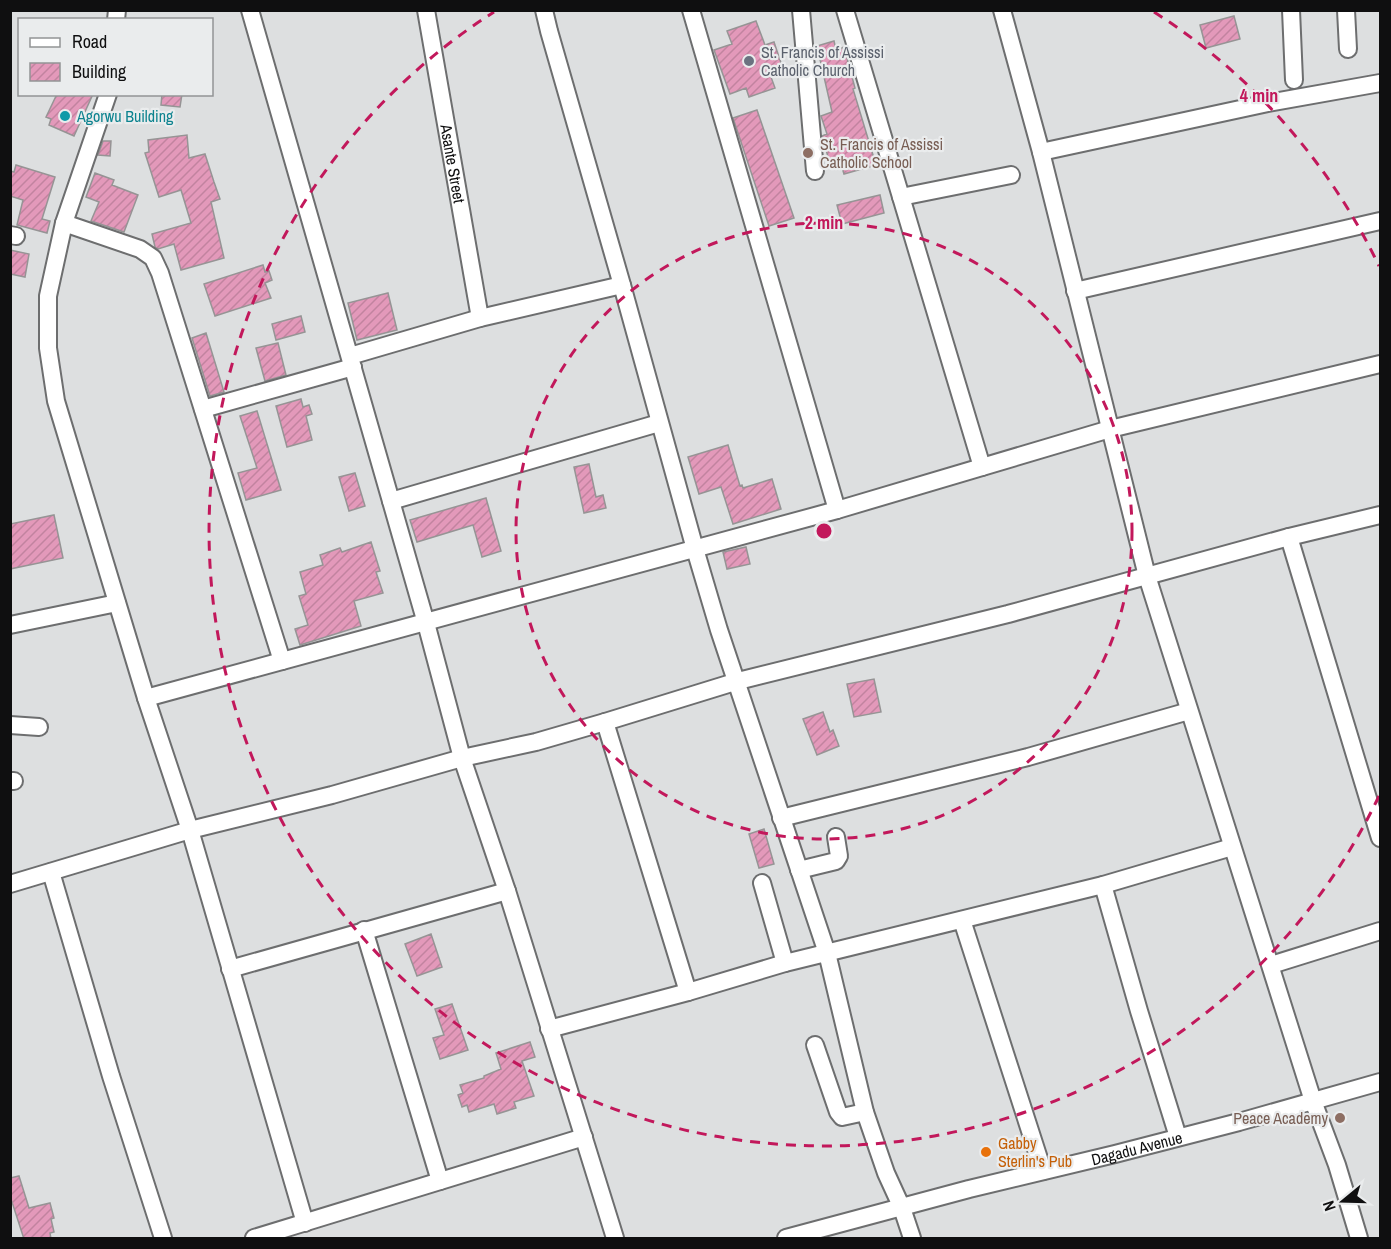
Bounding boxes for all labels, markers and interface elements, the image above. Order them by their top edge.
legend [18,18,213,96]
text: Road [72,29,107,54]
place label: St. Francis of Assissi Catholic Church [761,41,884,81]
marker: St. Francis of Assissi Catholic Church [742,54,756,68]
text: Building [72,59,127,84]
text: 4 min [1240,83,1278,108]
place label: Agorwu Building [76,105,174,127]
marker: Agorwu Building [58,109,72,123]
street label: Asante Street [435,122,471,205]
place label: St. Francis of Assissi Catholic School [820,133,943,173]
marker: St. Francis of Assissi Catholic School [801,146,815,160]
text: 2 min [805,210,843,235]
centre of rings [814,521,834,541]
place label: Peace Academy [1233,1107,1328,1129]
marker: Peace Academy [1333,1111,1347,1125]
street label: Dagadu Avenue [1089,1126,1185,1170]
place label: Gabby Sterlin's Pub [998,1132,1072,1172]
marker: Gabby Sterlin's Pub [979,1145,993,1159]
north arrow [1313,1171,1373,1231]
text: N [1317,1198,1341,1214]

